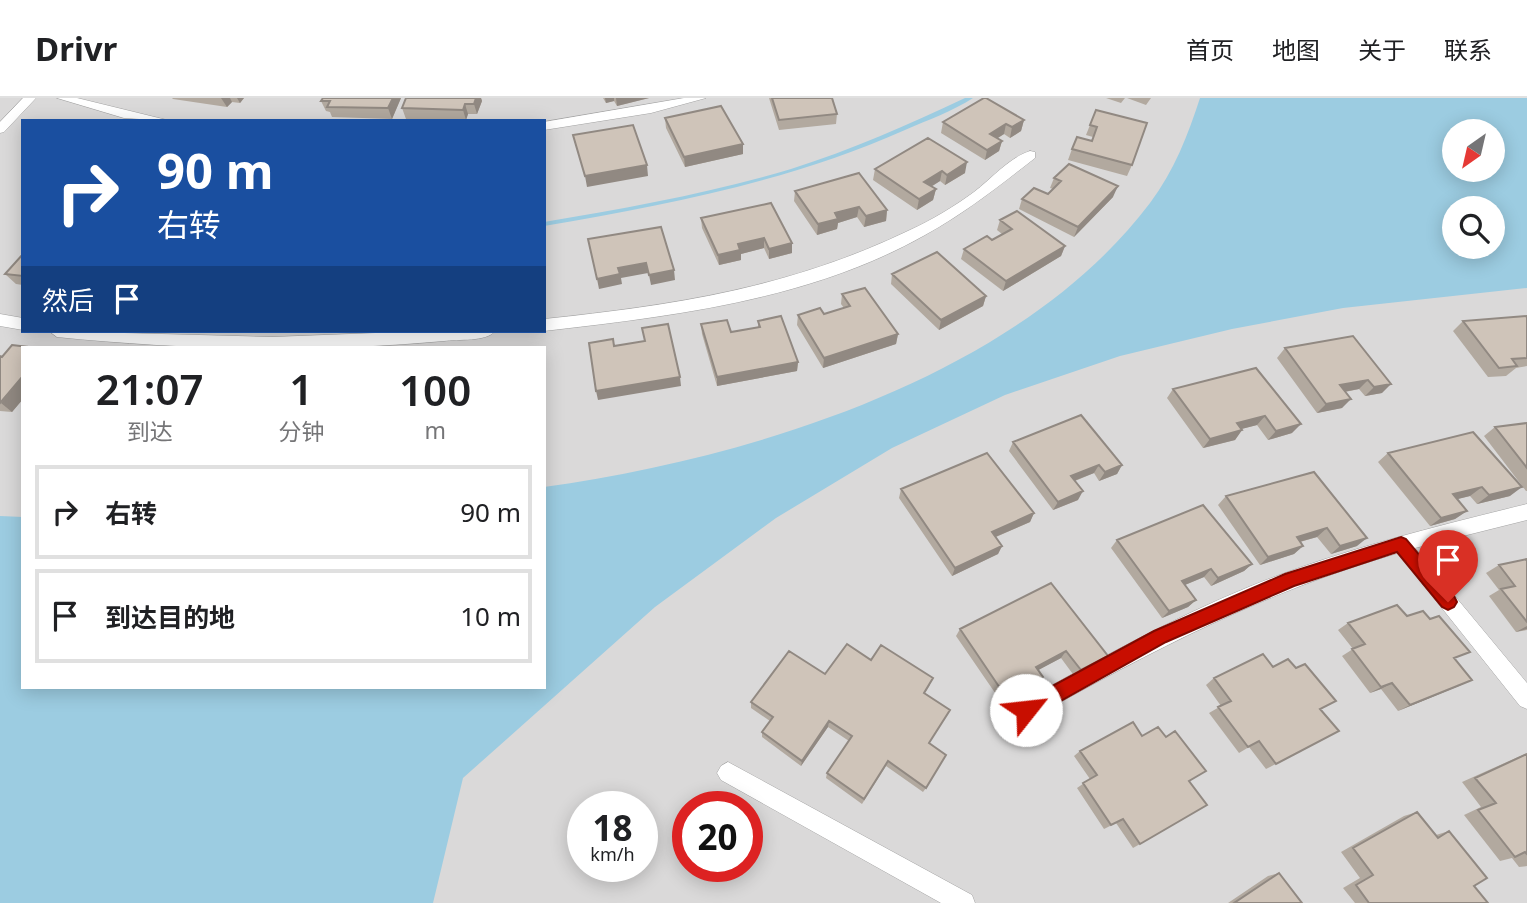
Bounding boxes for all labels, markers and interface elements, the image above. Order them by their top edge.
text: Drivr [35,26,117,71]
text: 首页 [1186,33,1234,66]
text: 地图 [1272,33,1320,66]
text: 关于 [1358,33,1406,66]
text: 联系 [1444,33,1492,66]
north arrow [1442,119,1505,182]
map controls [1442,119,1505,259]
text: 90 m [157,137,274,203]
icon: right [42,147,133,238]
button: search [1442,196,1505,259]
text: 右转 [157,203,221,246]
icon: arrive [108,280,146,318]
text: 然后 [42,282,94,318]
text: 21:07 [96,360,204,417]
text: 1 [289,360,313,417]
text: 100 [399,361,471,418]
text: m [424,414,446,446]
text: 到达 [127,415,173,447]
text: 分钟 [278,415,324,447]
icon: right [46,493,84,531]
text: 90 m [460,494,521,530]
text: 右转 [105,495,157,531]
pin [1418,530,1478,602]
icon: arrive [1429,541,1467,579]
icon: arrive [46,597,84,635]
text: 10 m [460,598,521,634]
text: 到达目的地 [105,599,235,635]
position arrow [989,673,1063,747]
speed limit sign: 20 [672,791,763,882]
text: 18 [592,804,633,851]
text: km/h [590,842,635,866]

